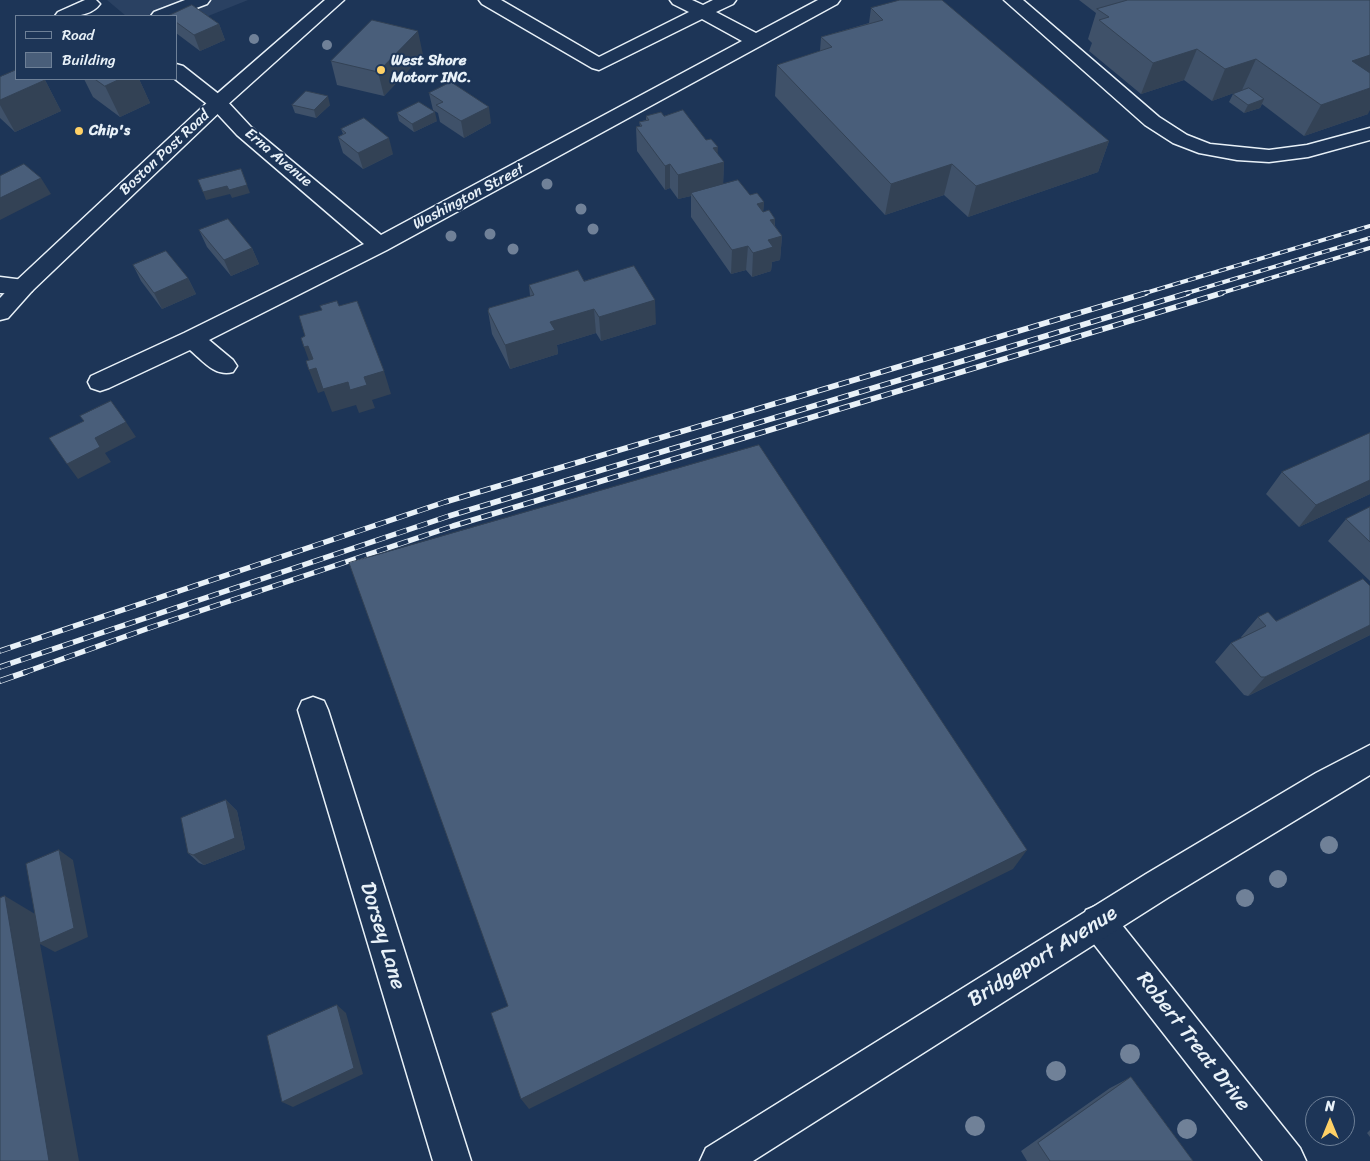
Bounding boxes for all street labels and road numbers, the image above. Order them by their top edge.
street label: Boston Post Road [116,107,214,199]
street label: Erna Avenue [241,125,315,191]
street label: Washington Street [410,160,528,234]
street label: Dorsey Lane [354,879,410,993]
street label: Bridgeport Avenue [964,901,1122,1013]
street label: Robert Treat Drive [1131,967,1255,1117]

